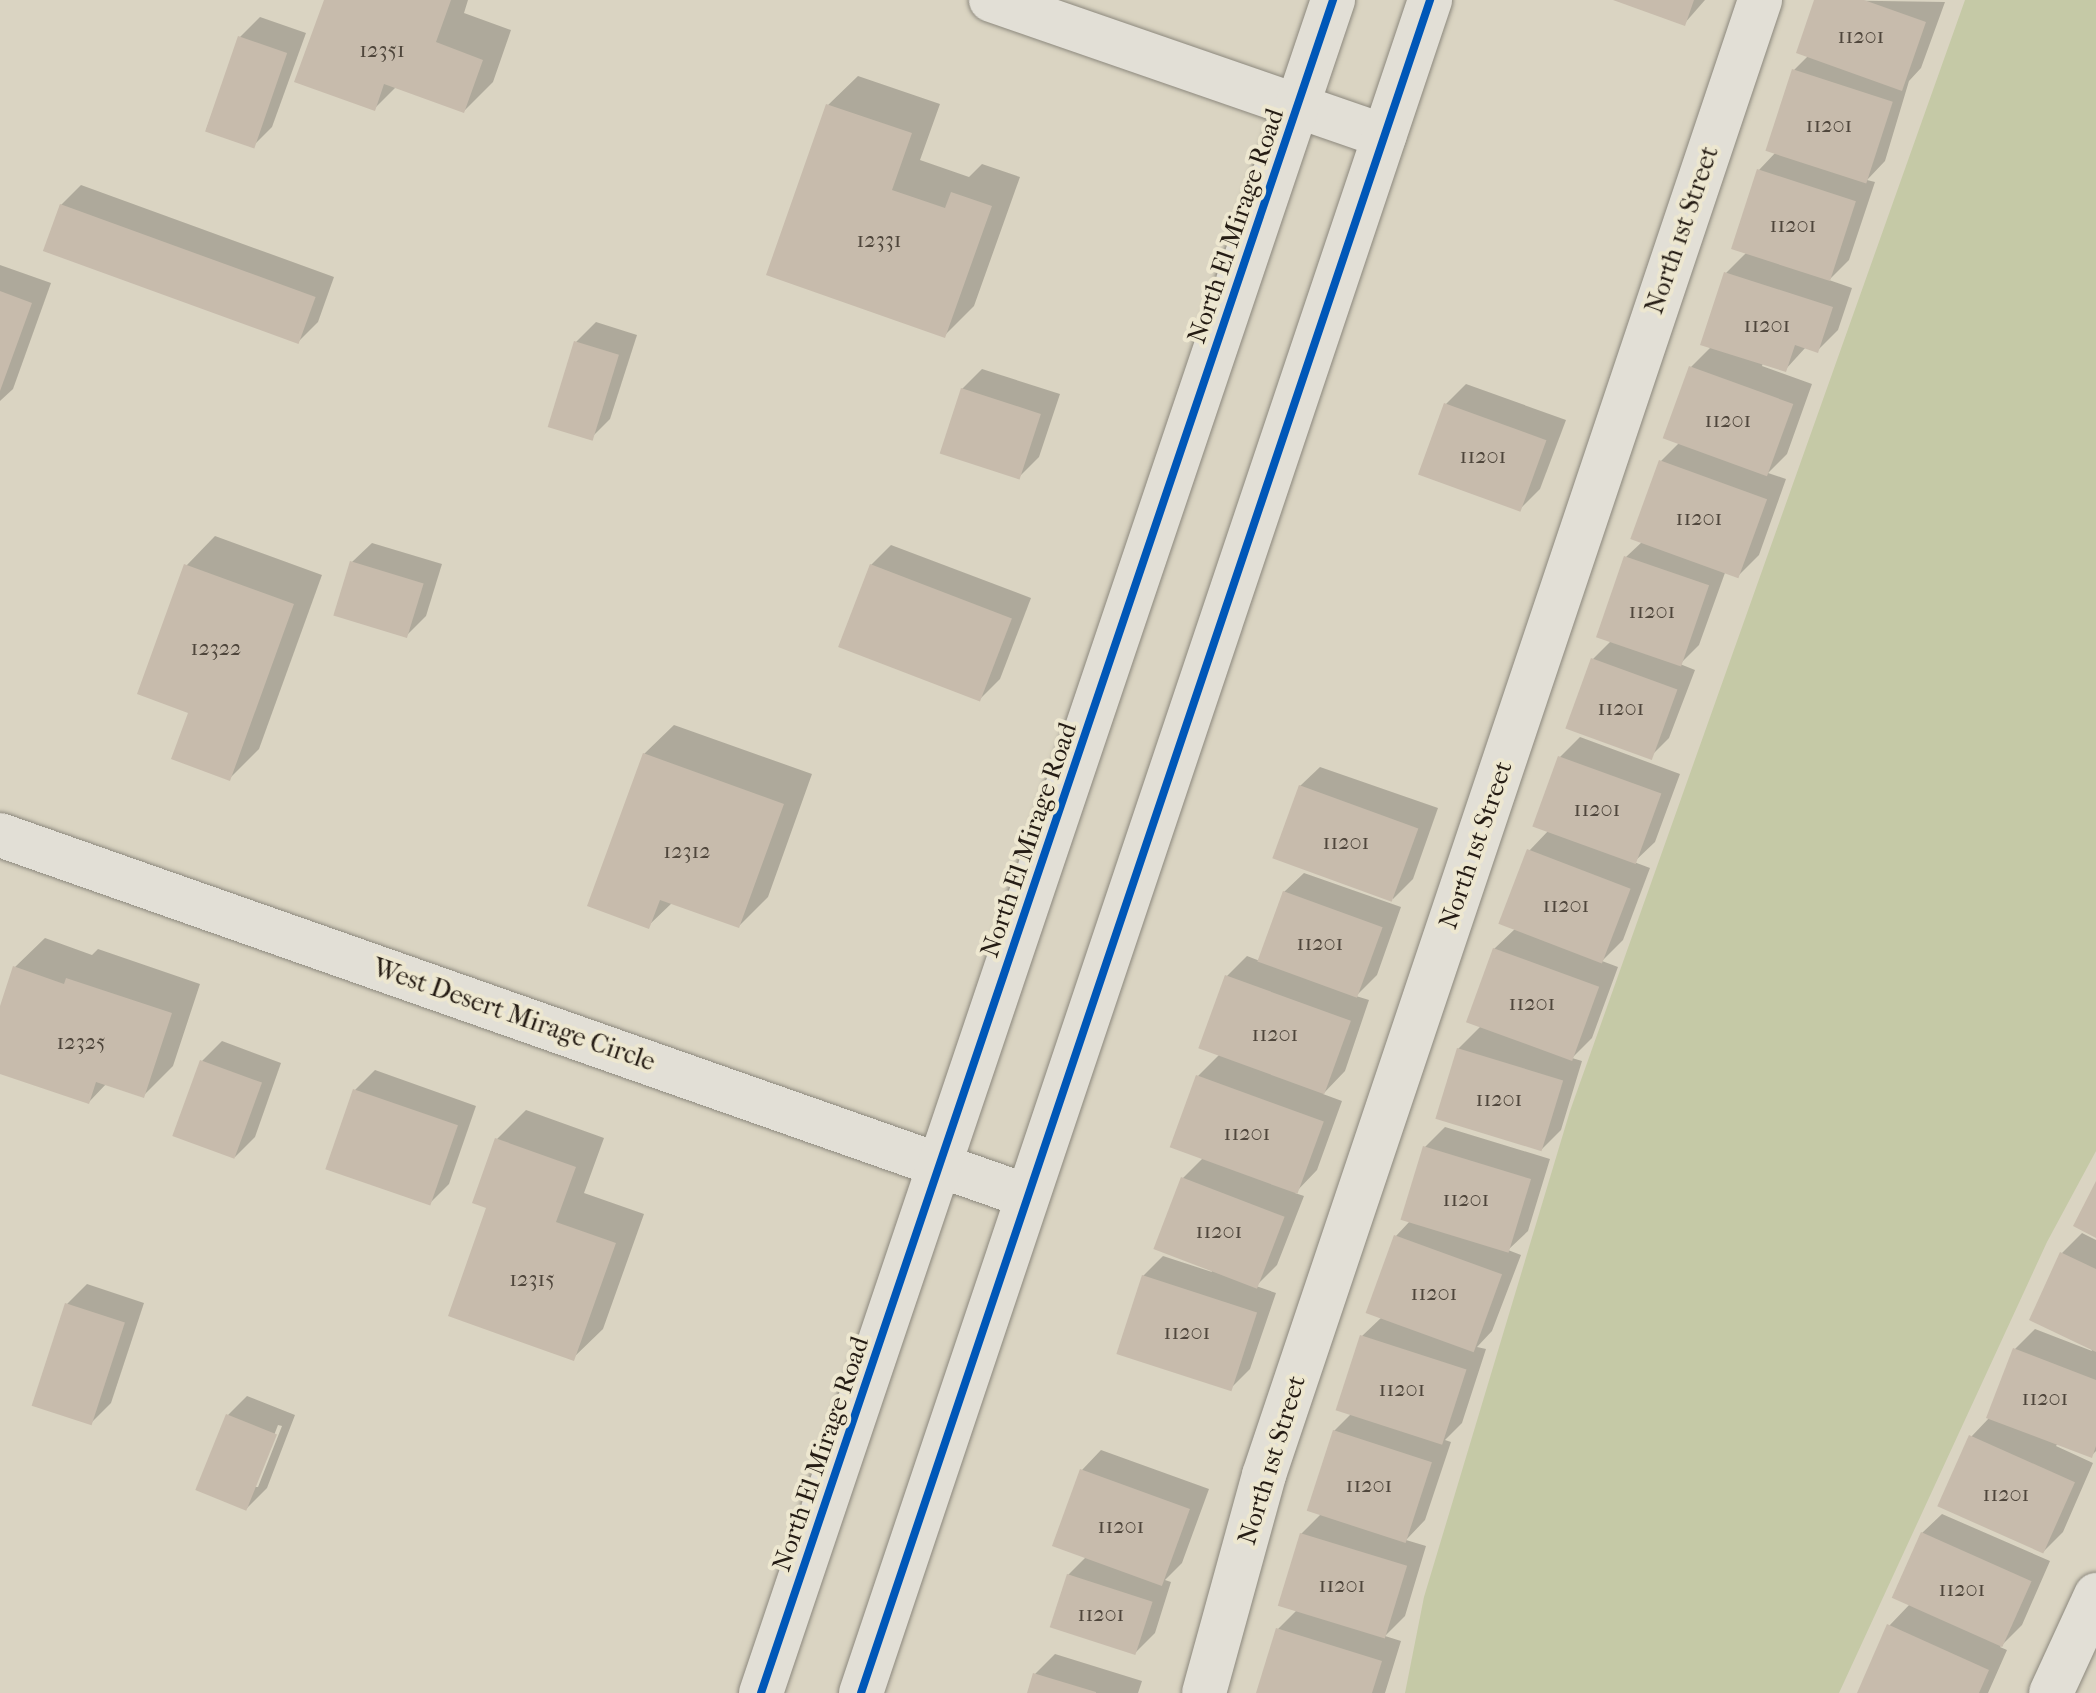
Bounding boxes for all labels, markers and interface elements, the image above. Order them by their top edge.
house number: 11201 [1838,24,1884,50]
house number: 12351 [359,38,405,64]
street label: North El Mirage Road [1181,104,1291,348]
house number: 11201 [1806,113,1852,139]
street label: North 1st Street [1639,142,1725,318]
house number: 11201 [1770,213,1816,239]
house number: 12331 [856,228,902,254]
house number: 11201 [1744,313,1790,339]
house number: 11201 [1705,408,1751,434]
house number: 11201 [1460,444,1506,470]
house number: 11201 [1676,506,1722,532]
house number: 11201 [1629,599,1675,625]
house number: 12322 [191,636,241,662]
house number: 11201 [1598,696,1644,722]
street label: North El Mirage Road [974,718,1084,962]
street label: North 1st Street [1433,757,1519,933]
house number: 11201 [1574,797,1620,823]
house number: 11201 [1323,830,1369,856]
house number: 12312 [663,839,711,865]
house number: 11201 [1543,893,1589,919]
house number: 11201 [1297,931,1343,957]
street label: West Desert Mirage Circle [369,952,659,1078]
house number: 11201 [1509,991,1555,1017]
house number: 11201 [1252,1022,1298,1048]
house number: 12325 [56,1030,106,1056]
house number: 11201 [1476,1087,1522,1113]
house number: 11201 [1224,1121,1270,1147]
house number: 11201 [1443,1187,1489,1213]
house number: 11201 [1196,1219,1242,1245]
house number: 12315 [509,1267,555,1293]
house number: 11201 [1411,1281,1457,1307]
house number: 11201 [1164,1320,1210,1346]
street label: North El Mirage Road [766,1332,876,1576]
street label: North 1st Street [1231,1372,1313,1548]
house number: 11201 [1379,1377,1425,1403]
house number: 11201 [2022,1386,2068,1412]
house number: 11201 [1346,1473,1392,1499]
house number: 11201 [1983,1482,2029,1508]
house number: 11201 [1098,1514,1144,1540]
house number: 11201 [1319,1573,1365,1599]
house number: 11201 [1939,1577,1985,1603]
house number: 11201 [1078,1602,1124,1628]

